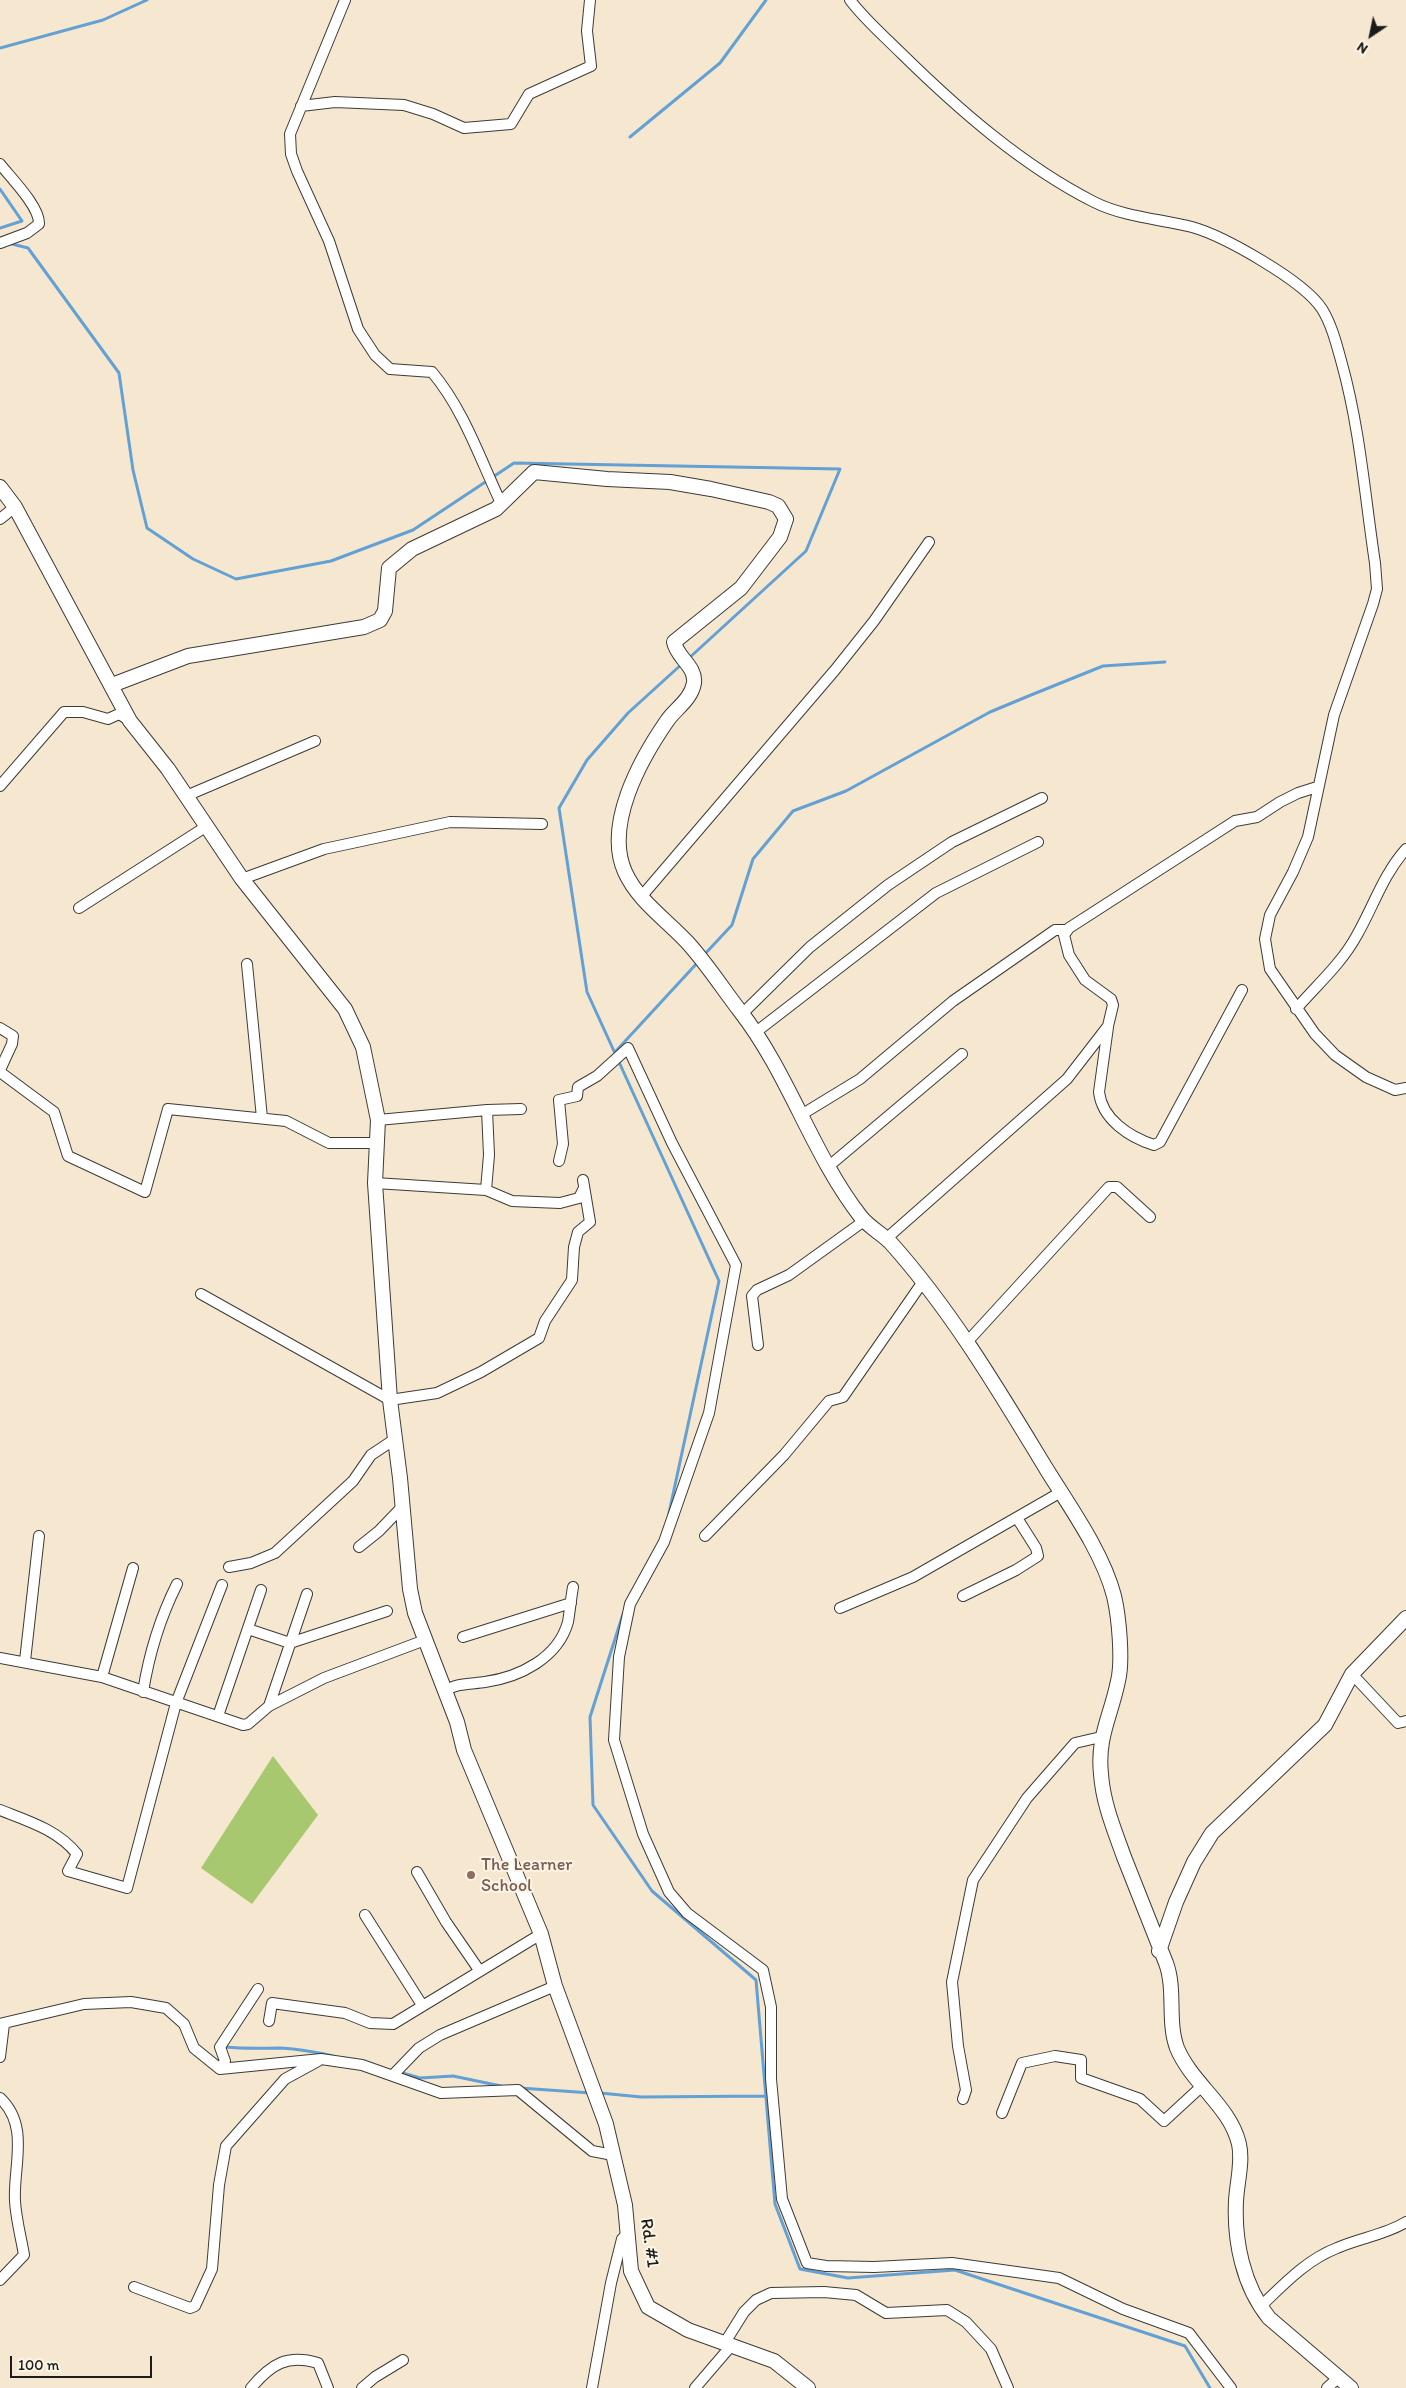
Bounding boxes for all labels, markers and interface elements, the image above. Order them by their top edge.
north arrow [1346,10,1396,60]
text: N [1354,38,1371,58]
place label: The Learner School [481,1854,573,1896]
marker: The Learner School [465,1869,477,1881]
street label: Rd. #1 [635,2217,663,2269]
scale bar [12,2346,155,2378]
text: 100 m [18,2356,59,2374]

